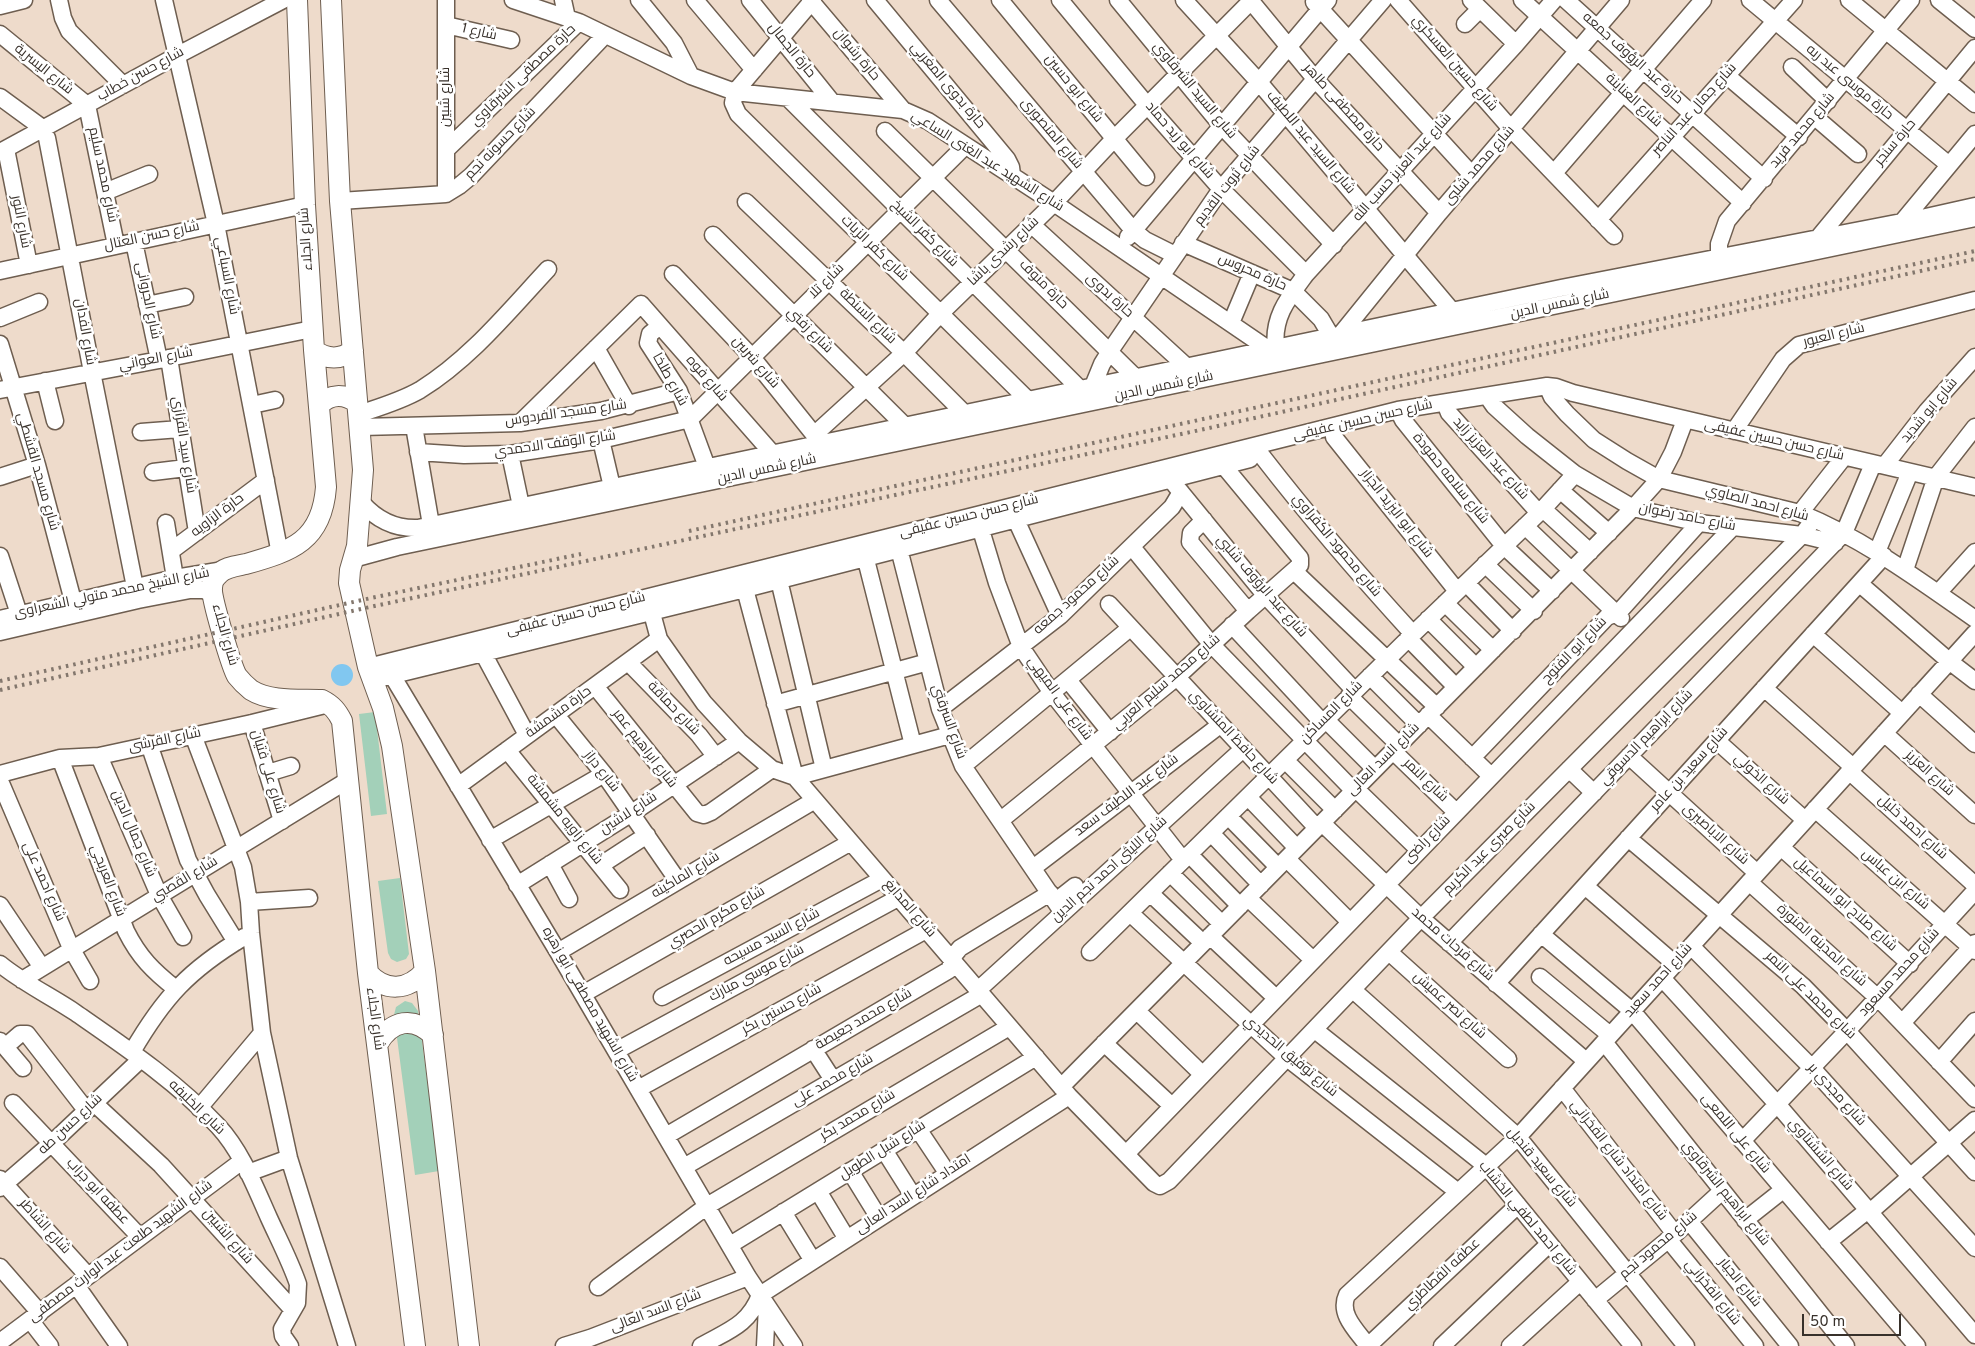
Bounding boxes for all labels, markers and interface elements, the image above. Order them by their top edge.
street label: حارة عبد الرؤوف جمعه [1578,10,1686,108]
street label: شارع حسين العسكري [1408,12,1500,116]
street label: حارة الجمال [764,20,818,82]
street label: شارع 1 [460,21,498,45]
street label: حارة مصطفى الشرقاوي [468,22,580,130]
street label: حارة رشوان [829,25,883,85]
street label: حارة بدوى المغربي [906,39,988,133]
street label: شارع السيد الشرقاوي [1149,39,1239,143]
street label: شارع اليسرية [10,41,76,99]
street label: حارة موسى عبد ربه [1802,42,1896,124]
street label: شارع حسن خطاب [95,44,187,106]
street label: شارع ابو حسين [1040,51,1106,127]
street label: حارة مصطفى طاهر [1299,60,1387,156]
street label: شارع جمال عبد الناصر [1649,60,1741,160]
street label: شارع شبين [438,67,454,127]
street label: شارع العناينة [1601,71,1665,131]
street label: شارع السيد عبد اللطيف [1262,88,1358,198]
street label: شارع محمد فريد [1767,90,1839,172]
street label: شارع المنصورى [1016,95,1086,173]
street label: شارع ابو زيد حماد [1141,99,1217,183]
street label: شارع حسونه نجم [462,104,540,184]
street label: شارع الشهيد عبد الغنى الساعي [907,108,1067,216]
street label: شارع عبد العزيز حسب الله [1350,110,1456,226]
street label: حارة سنجر [1872,116,1920,170]
street label: شارع محمد شلبى [1441,123,1519,209]
street label: شارع محمد سليم [84,126,120,224]
street label: شارع ثروت القديم [1191,142,1265,230]
street label: شارع النور [7,194,33,250]
street label: شارع كفر الشيخ [887,197,961,271]
street label: شارع الجلاء [296,207,318,271]
street label: شارع كفر الزيات [837,213,911,285]
street label: شارع رشدى باشا [965,214,1043,290]
street label: شارع حسن العتال [103,219,201,255]
street label: شارع السباعي [210,236,242,316]
street label: حارة محروس [1215,250,1289,296]
street label: حارة منوف [1015,257,1071,313]
street label: شارع الجروانى [131,261,163,341]
street label: شارع تلا [806,261,848,303]
street label: حارة بدوى [1082,270,1136,322]
street label: شارع السنطة [835,286,899,348]
street label: شارع شمس الدين [1509,286,1611,324]
street label: شارع الفدان [70,297,98,367]
street label: شارع زفتي [783,305,835,357]
street label: شارع العبور [1801,320,1867,352]
street label: شارع شربين [728,333,782,393]
street label: شارع العواني [118,345,194,375]
street label: شارع طلخا [648,351,690,409]
street label: شارع فوه [682,353,730,405]
street label: شارع شمس الدين [1113,368,1215,406]
street label: شارع ابو شديد [1898,375,1962,447]
street label: شارع سيد القزازي [167,395,199,495]
street label: شارع مسجد الفردوس [504,397,628,431]
street label: شارع حسن حسين عفيفى [1292,397,1434,445]
street label: شارع مسجد القشطي [12,411,62,533]
street label: شارع عبد العزيز زايد [1449,414,1531,504]
street label: شارع حسن حسين عفيفى [1703,417,1845,465]
street label: شارع الوقف الاحمدي [493,428,617,462]
street label: شارع سلامه حمودة [1408,430,1492,528]
street label: شارع شمس الدين [716,451,818,489]
street label: شارع ابو اليزيد الجزار [1356,466,1436,562]
street label: شارع احمد الصاوي [1704,482,1810,526]
street label: حارة الزاويه [188,491,248,541]
street label: شارع محمود الكفراوي [1288,491,1384,601]
street label: شارع حسن حسين عفيفى [898,492,1040,542]
street label: شارع حامد رضوان [1637,500,1737,536]
street label: شارع عبد الرؤوف شلبي [1212,532,1310,642]
street label: شارع محمود جمعه [1031,553,1123,639]
street label: شارع الشيخ محمد متولي الشعراوى [13,565,211,623]
street label: شارع حسن حسين عفيفى [505,590,647,640]
street label: شارع الجلاء [207,602,241,668]
street label: شارع ابو الفتوح [1539,614,1611,688]
street label: شارع محمد سليم العربي [1110,632,1224,734]
street label: شارع على الميهي [1023,654,1095,744]
street label: شارع المساكن [1297,678,1367,748]
street label: شارع حماقة [643,679,703,739]
street label: شارع السرقتي [927,682,969,762]
street label: حارة مشمشة [523,683,595,743]
street label: شارع حافظ المنشاوي [1185,687,1281,789]
street label: شارع ابراهيم الدسوقي [1597,687,1697,789]
street label: شارع ابراهيم عمر [608,706,680,792]
street label: شارع السد العالى [1344,720,1424,800]
street label: شارع سعيد بن عامر [1648,724,1732,816]
street label: شارع القرشى [127,725,203,757]
street label: شارع على فتيان [246,728,288,816]
street label: شارع دراز [580,748,622,796]
street label: شارع العزيز [1901,748,1957,800]
street label: شارع عبد اللطيف سعد [1072,751,1182,841]
street label: شارع الخولي [1730,751,1792,809]
street label: شارع النمر [1399,756,1451,806]
street label: شارع زاويه مشمشة [522,771,606,869]
street label: شارع جمال الدين [107,788,159,880]
street label: شارع لاشين [597,789,661,839]
street label: شارع احمد خليل [1874,792,1950,864]
street label: شارع صبرى عبد الكريم [1440,799,1540,899]
street label: شارع الاباصيرى [1678,801,1752,869]
street label: شارع الليثى احمد نجم الدين [1049,813,1171,927]
street label: شارع راضى [1401,813,1455,867]
street label: شارع احمد على [18,840,68,924]
street label: شارع العربجي [86,843,128,919]
street label: شارع ابن عباس [1858,846,1932,914]
street label: شارع الماكينه [649,849,723,903]
street label: شارع القصبي [149,854,221,906]
street label: شارع صلاح ابو اسماعيل [1790,854,1900,956]
street label: شارع المدابغ [879,877,939,941]
street label: شارع مكرم الحصري [666,883,768,953]
street label: شارع المدينه المنورة [1773,901,1869,991]
street label: شارع فرحات محمد [1407,905,1497,985]
street label: شارع السيد مسيحه [721,906,823,970]
street label: شارع الشهيد مصطفى ابو زهره [538,924,640,1086]
street label: شارع محمد مسعود [1856,925,1944,1021]
street label: شارع احمد سعيد [1621,940,1697,1022]
street label: شارع موسى مبارك [707,942,807,1006]
street label: شارع محمد على النمر [1761,948,1859,1044]
street label: شارع نصر عميش [1409,969,1489,1043]
street label: شارع حسنين بكر [739,981,825,1039]
street label: شارع الجلاء [361,986,387,1052]
street label: شارع محمد جعيصة [813,986,915,1054]
street label: شارع توفيق الحديدي [1239,1013,1341,1101]
street label: شارع محمد على [789,1051,877,1111]
street label: شارع مجدي بر [1803,1060,1869,1130]
street label: شارع الخليفه [164,1077,228,1139]
street label: شارع محمد بكر [817,1087,899,1145]
street label: شارع حسن طه [35,1091,107,1159]
street label: شارع على اللمعى [1697,1091,1773,1177]
street label: شارع امتداد شارع الفخراني [1566,1097,1670,1225]
street label: شارع الششتاوي [1784,1115,1856,1195]
street label: شارع شبل الطويل [837,1118,929,1184]
street label: شارع سعيد قنديل [1503,1125,1579,1211]
street label: شارع ابراهيم الشرقاوي [1678,1138,1772,1250]
street label: امتداد شارع السد العالى [853,1151,975,1239]
street label: عطفه ابو جراب [62,1155,132,1229]
street label: شارع احمد لطفي الخشاب [1474,1158,1580,1280]
street label: شارع الشهيد طلعت عبد الوارث مصطفى [26,1177,216,1327]
street label: شارع الشاطر [15,1196,73,1258]
street label: شارع الشبين [198,1206,256,1268]
street label: شارع محمود نجم [1617,1208,1701,1284]
street label: عطفه الفطاطري [1402,1236,1484,1314]
street label: شارع الجيار [1714,1255,1764,1311]
street label: شارع الفخراني [1680,1257,1744,1329]
street label: شارع السد العالى [608,1287,704,1337]
scale bar [1805,1304,1904,1336]
text: 50 m [1810,1313,1845,1332]

